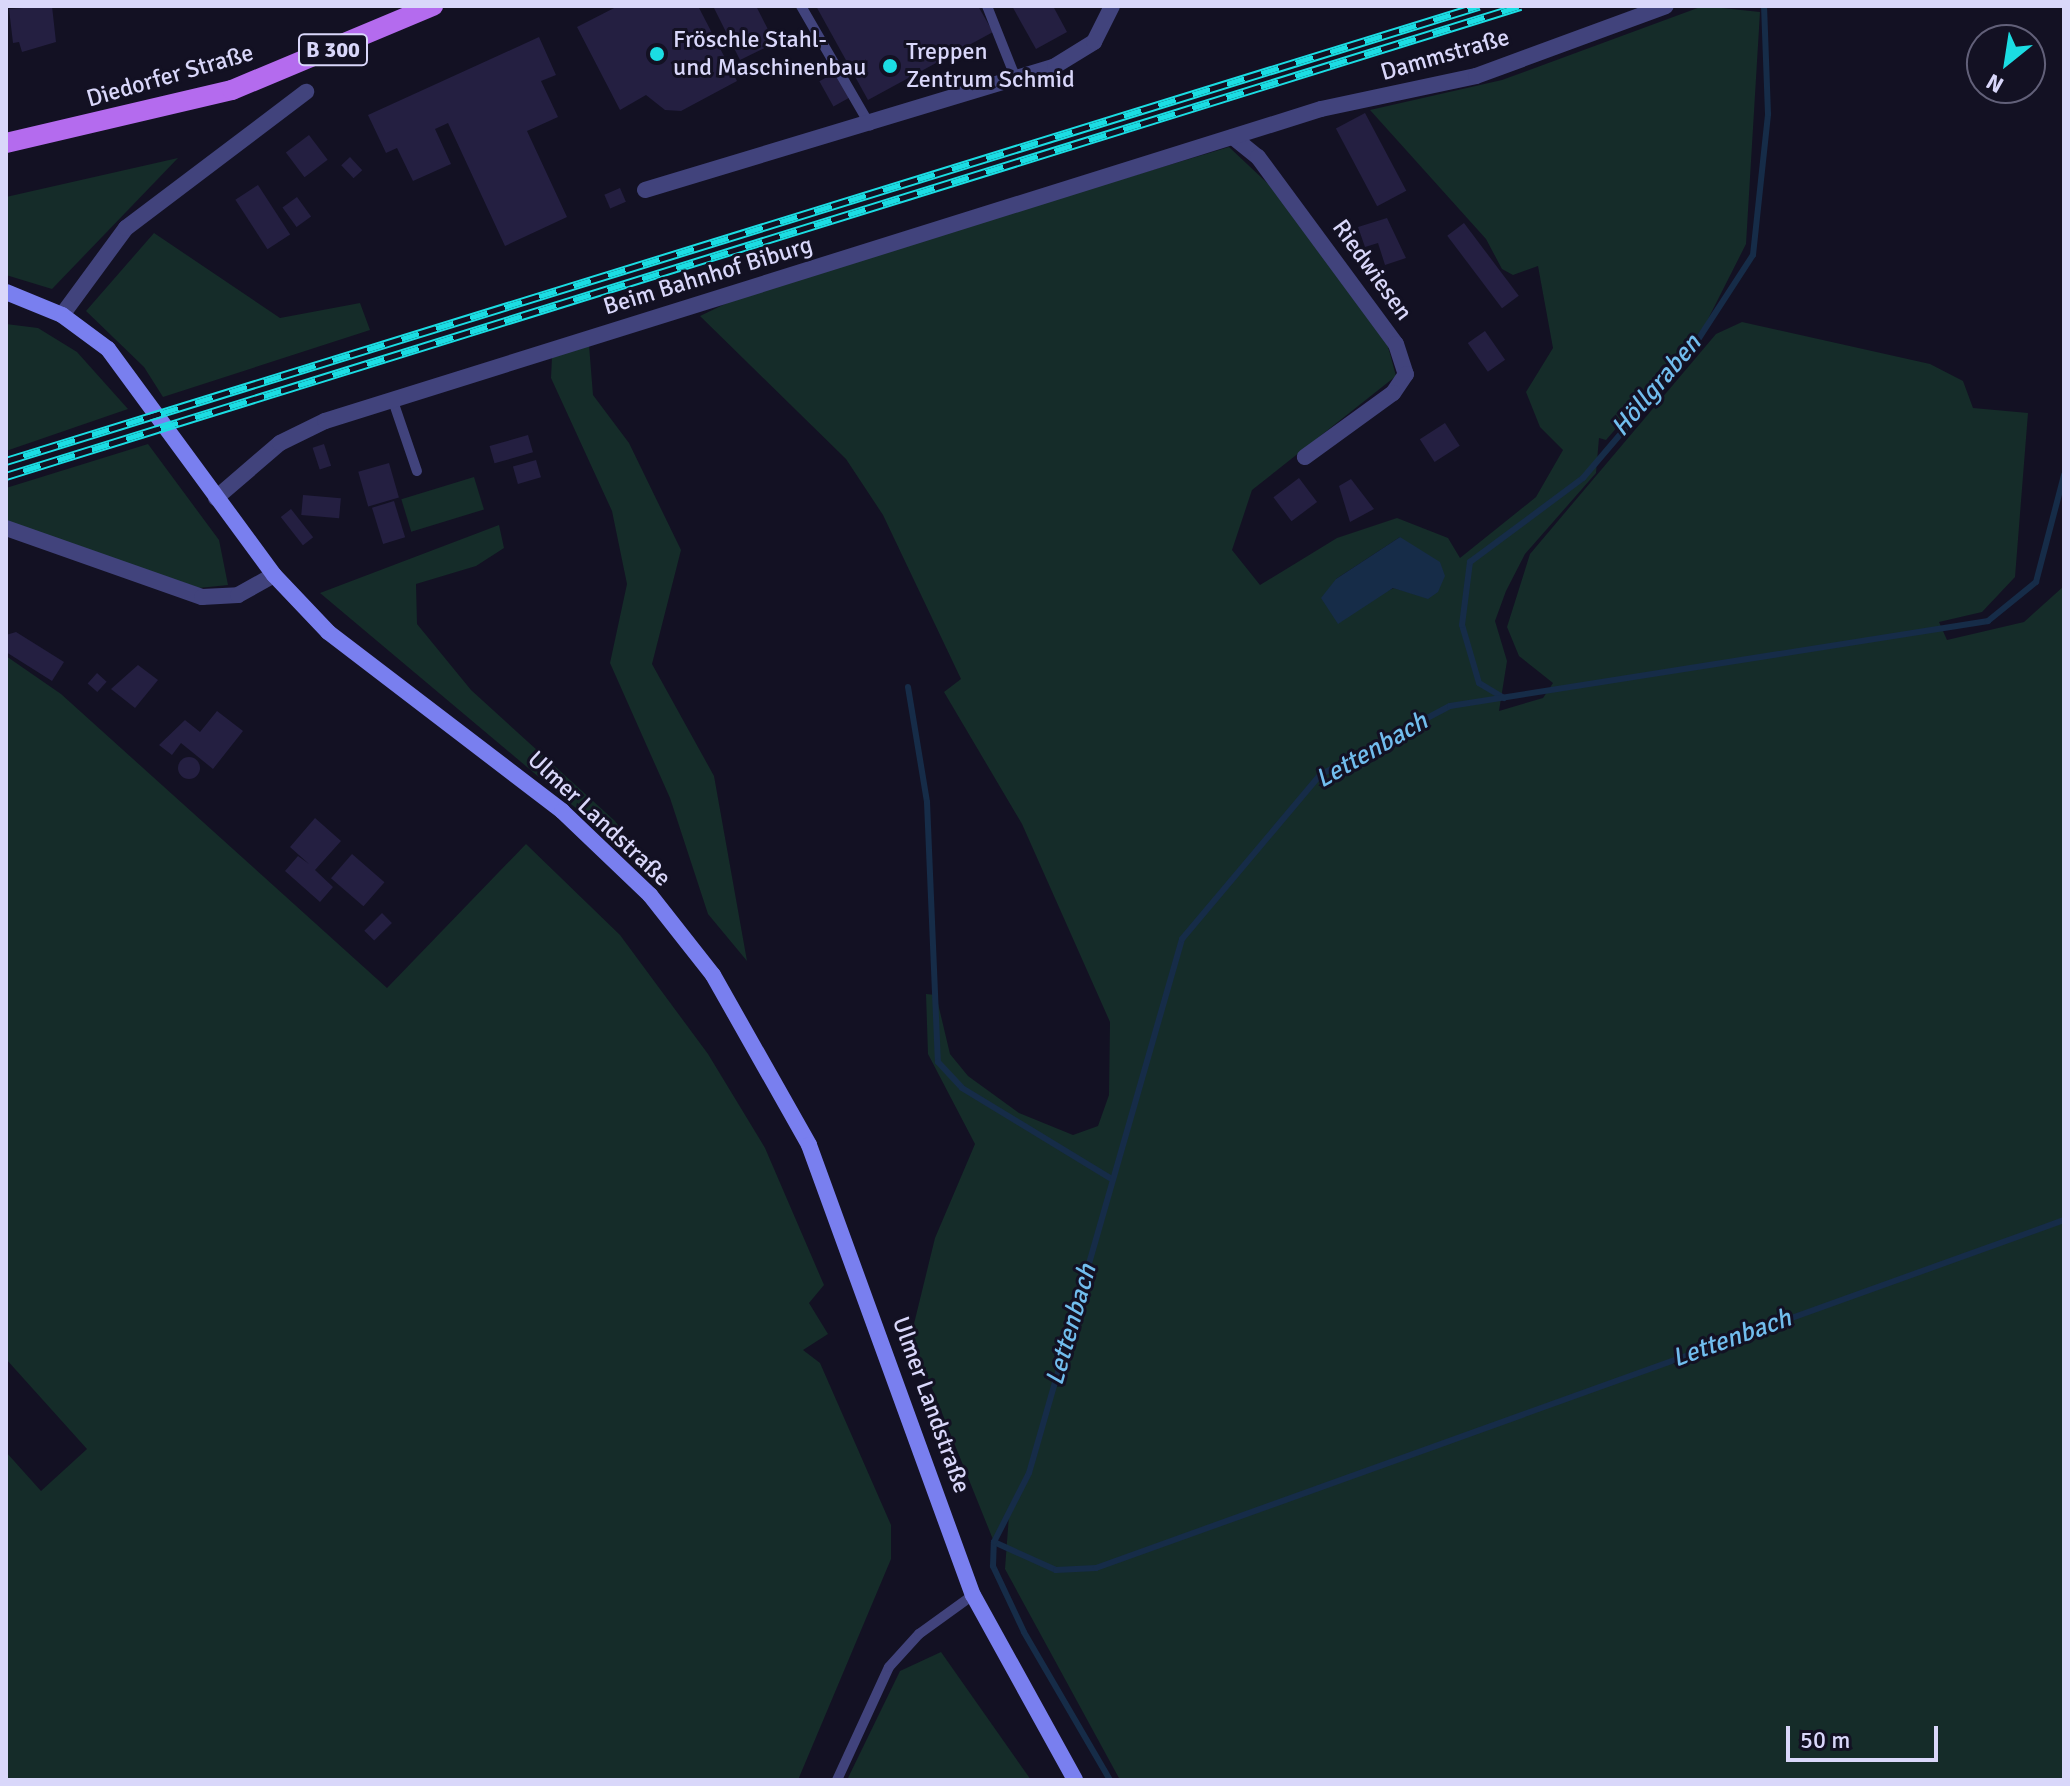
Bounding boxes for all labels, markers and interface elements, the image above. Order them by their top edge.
street label: Dammstraße [1377,23,1513,87]
north arrow [1966,24,2046,104]
place label: Fröschle Stahl- und Maschinenbau [673,26,866,82]
road number: B 300 [297,32,369,68]
street label: Diedorfer Straße [83,38,257,114]
place label: Treppen Zentrum Schmid [906,38,1075,94]
marker: Fröschle Stahl- und Maschinenbau [648,45,666,63]
marker: Treppen Zentrum Schmid [881,57,899,75]
text: N [1981,68,2008,99]
street label: Riedwiesen [1326,214,1418,326]
street label: Beim Bahnhof Biburg [600,230,816,322]
water label: Höllgraben [1605,329,1709,443]
water label: Lettenbach [1310,706,1434,796]
street label: Ulmer Landstraße [521,745,677,893]
water label: Lettenbach [1040,1261,1104,1389]
water label: Lettenbach [1668,1303,1796,1375]
street label: Ulmer Landstraße [886,1313,976,1497]
scale bar [1790,1710,1942,1760]
text: 50 m [1800,1725,1850,1755]

